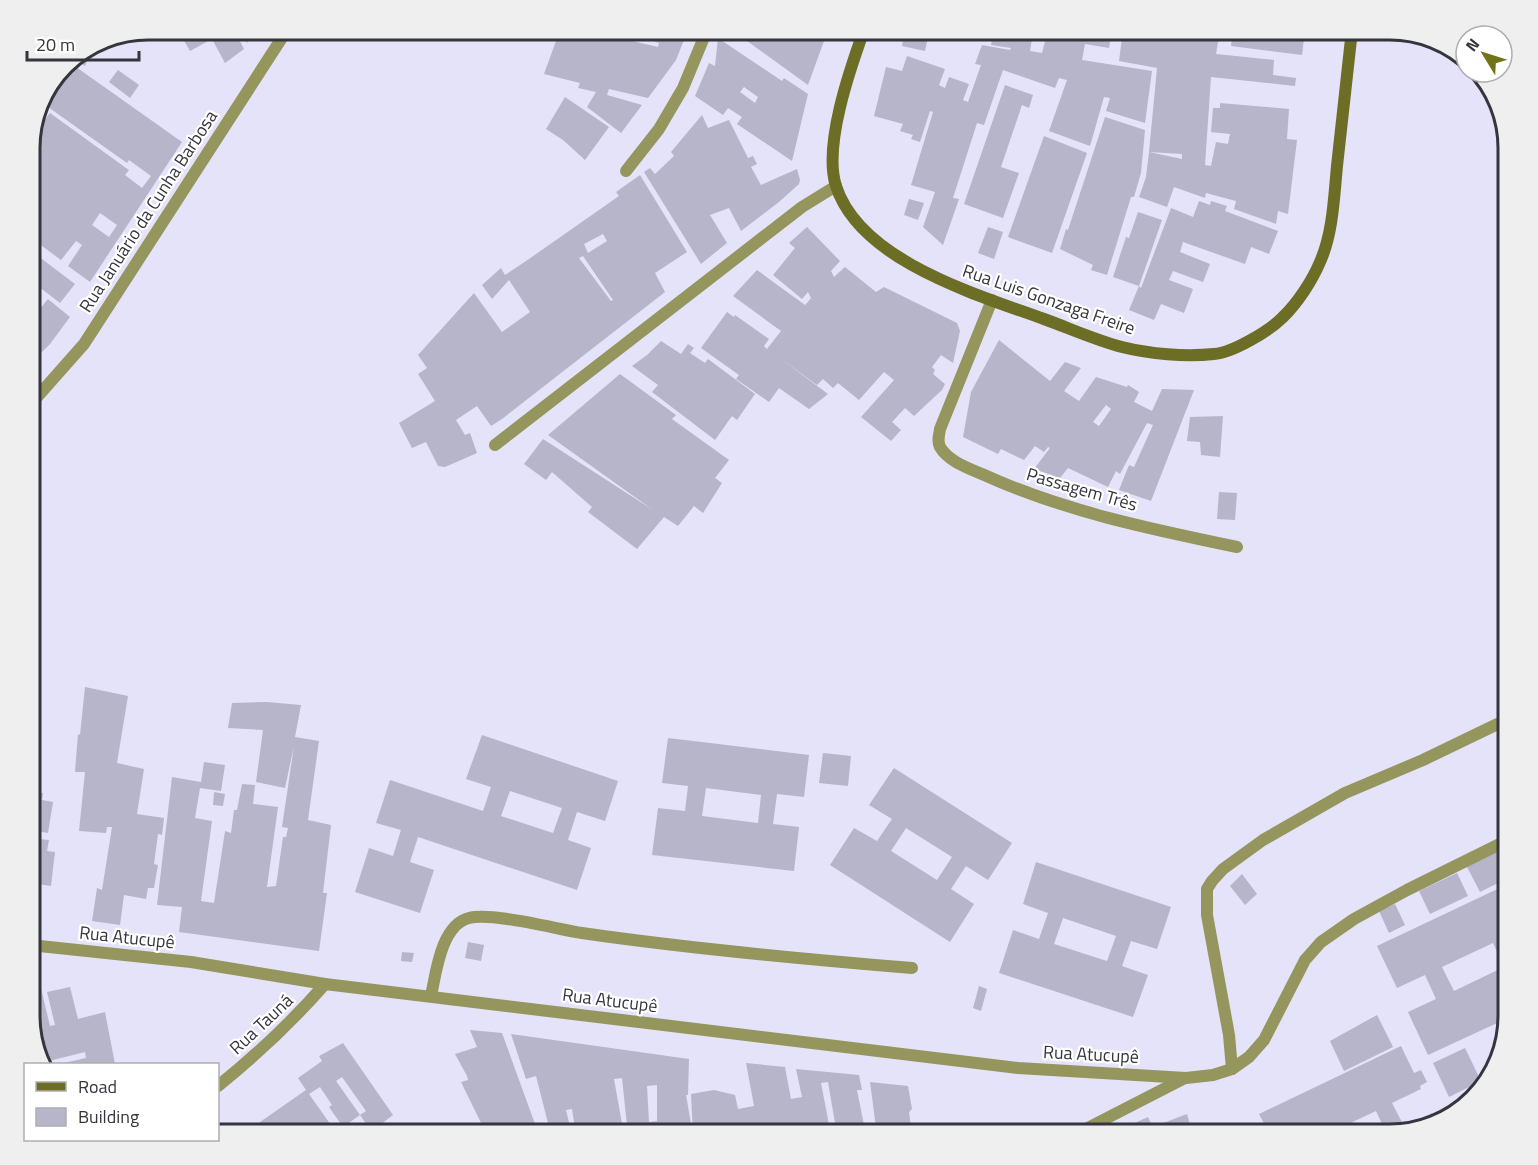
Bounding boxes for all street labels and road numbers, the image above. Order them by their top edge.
street label: Rua Januário da Cunha Barbosa [72,105,224,317]
street label: Rua Luis Gonzaga Freire [959,257,1139,341]
street label: Passagem Três [1023,460,1141,518]
street label: Rua Atucupê [78,919,176,955]
street label: Rua Atucupê [561,981,659,1019]
street label: Rua Tauná [223,987,299,1061]
street label: Rua Atucupê [1042,1038,1140,1070]

